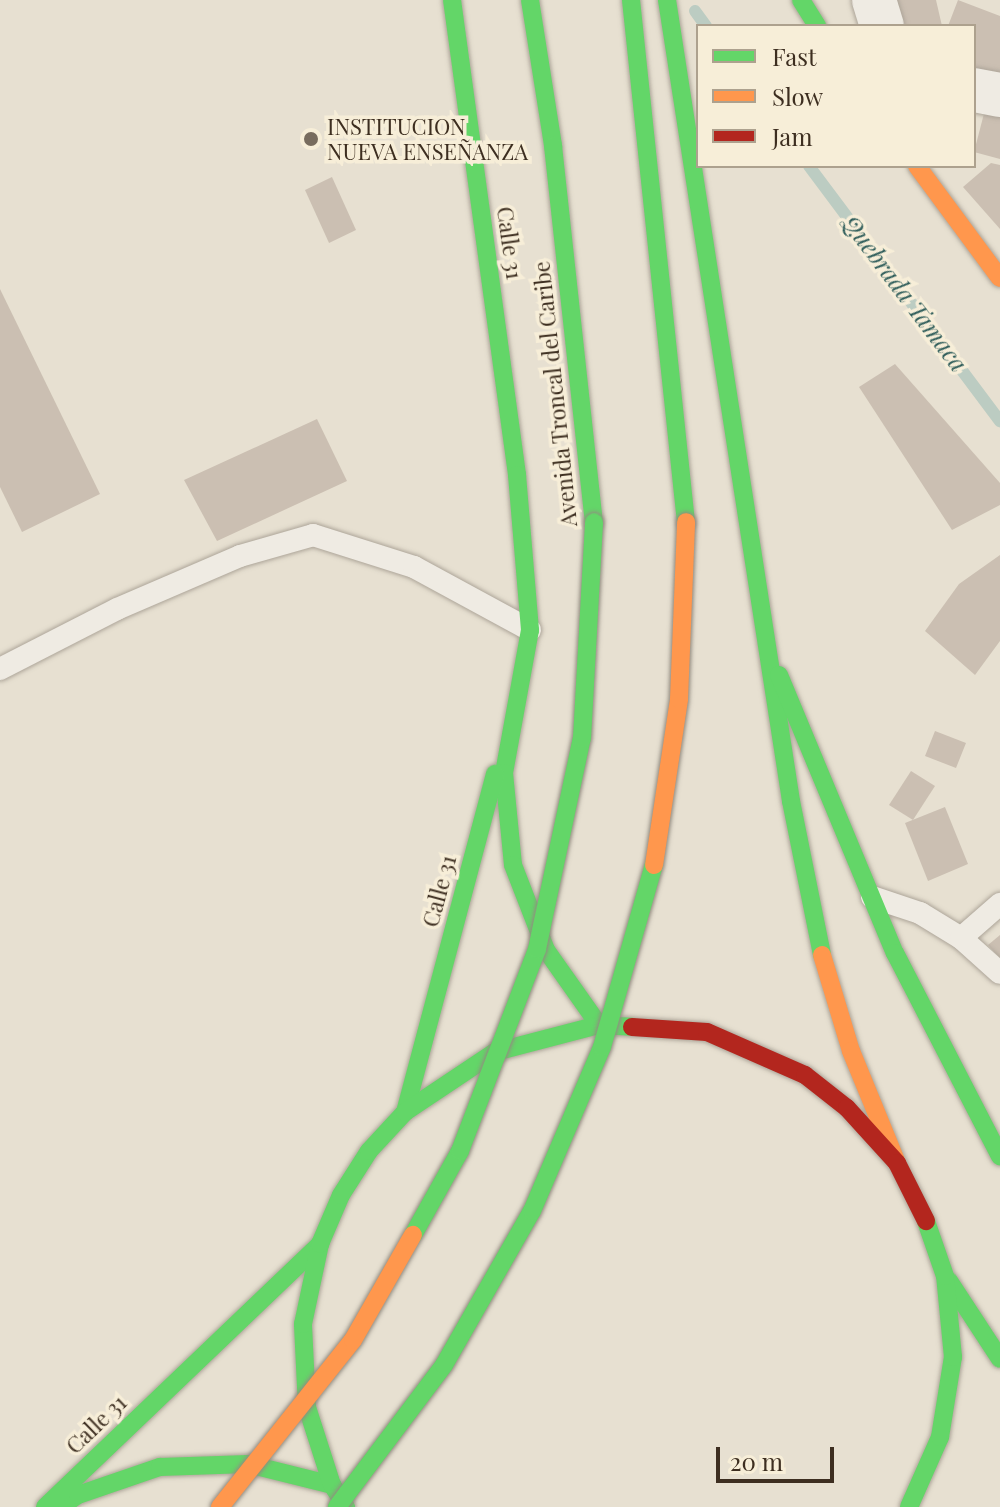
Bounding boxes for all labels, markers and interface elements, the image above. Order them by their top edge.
legend [696,24,976,168]
text: Fast [772,40,817,72]
text: Slow [772,80,823,112]
place label: INSTITUCION NUEVA ENSEÑANZA [327,113,528,164]
text: Jam [772,120,813,152]
marker: INSTITUCION NUEVA ENSEÑANZA [302,130,320,148]
street label: Calle 31 [492,205,528,281]
water label: Quebrada Tamaca [837,209,973,377]
street label: Avenida Troncal del Caribe [528,260,582,528]
street label: Calle 31 [417,852,461,930]
street label: Calle 31 [61,1389,131,1459]
scale bar [720,1431,838,1481]
text: 20 m [730,1445,783,1477]

